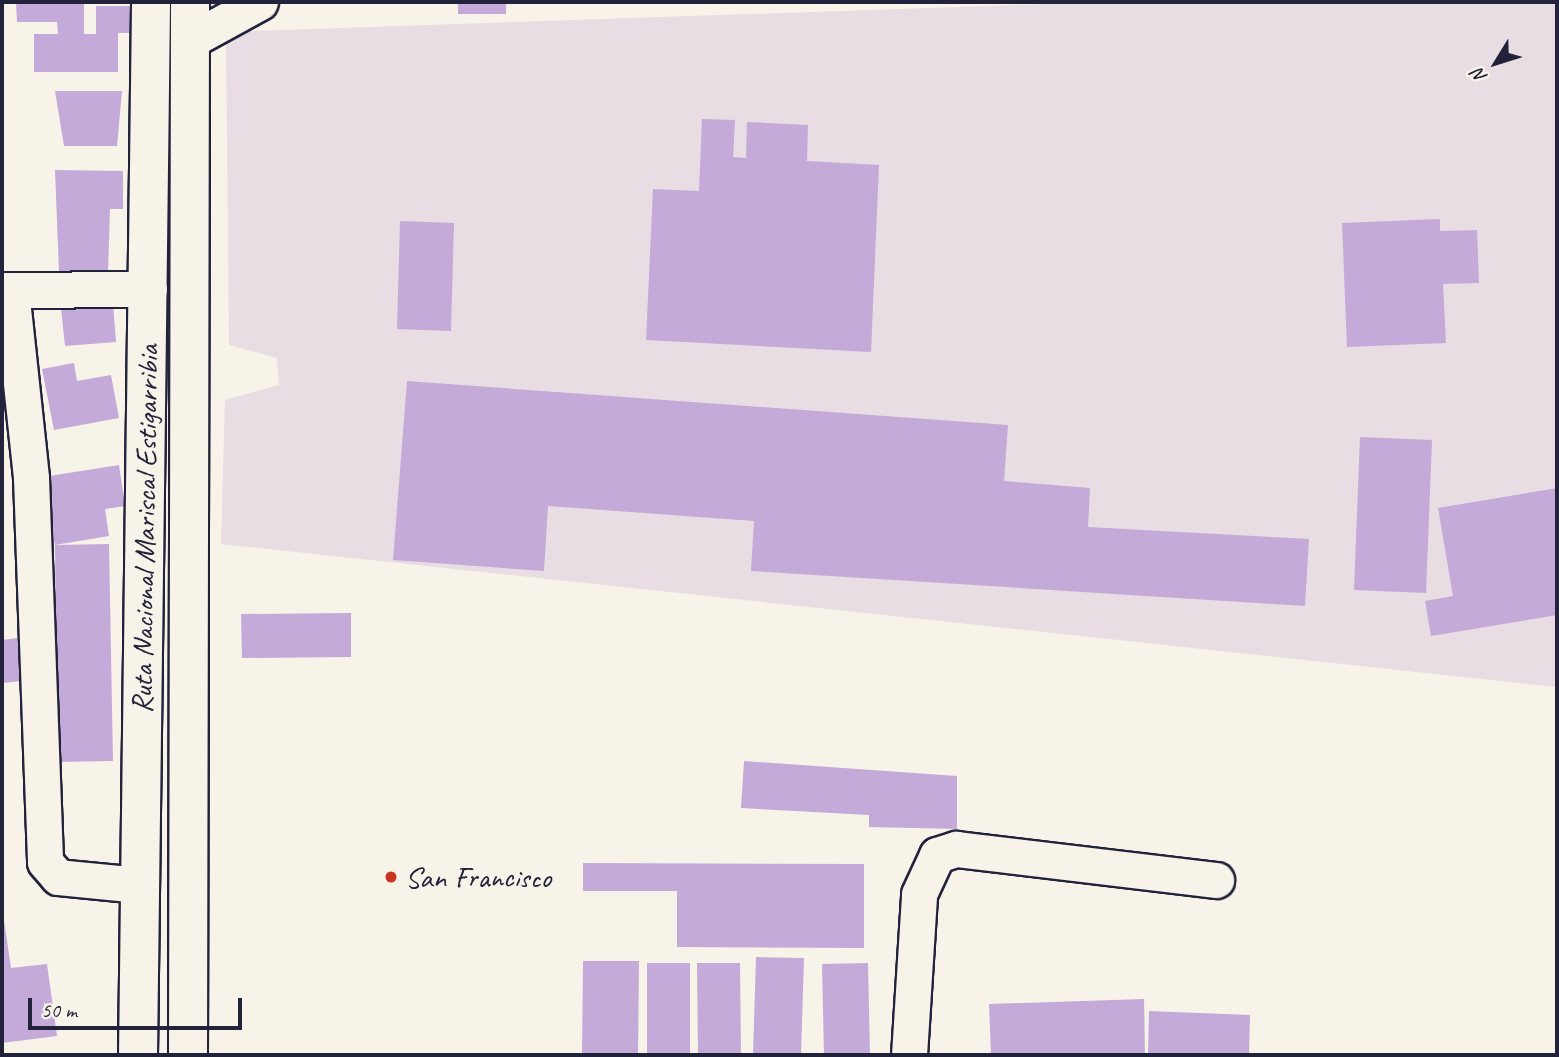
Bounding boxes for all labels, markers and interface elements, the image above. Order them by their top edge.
north arrow [1461,28,1531,98]
text: N [1466,64,1493,88]
street label: Ruta Nacional Mariscal Estigarribia [124,343,166,715]
place label: San Francisco [405,859,552,895]
marker: San Francisco [383,869,399,885]
scale bar [32,984,245,1028]
text: 50 m [41,997,77,1023]

